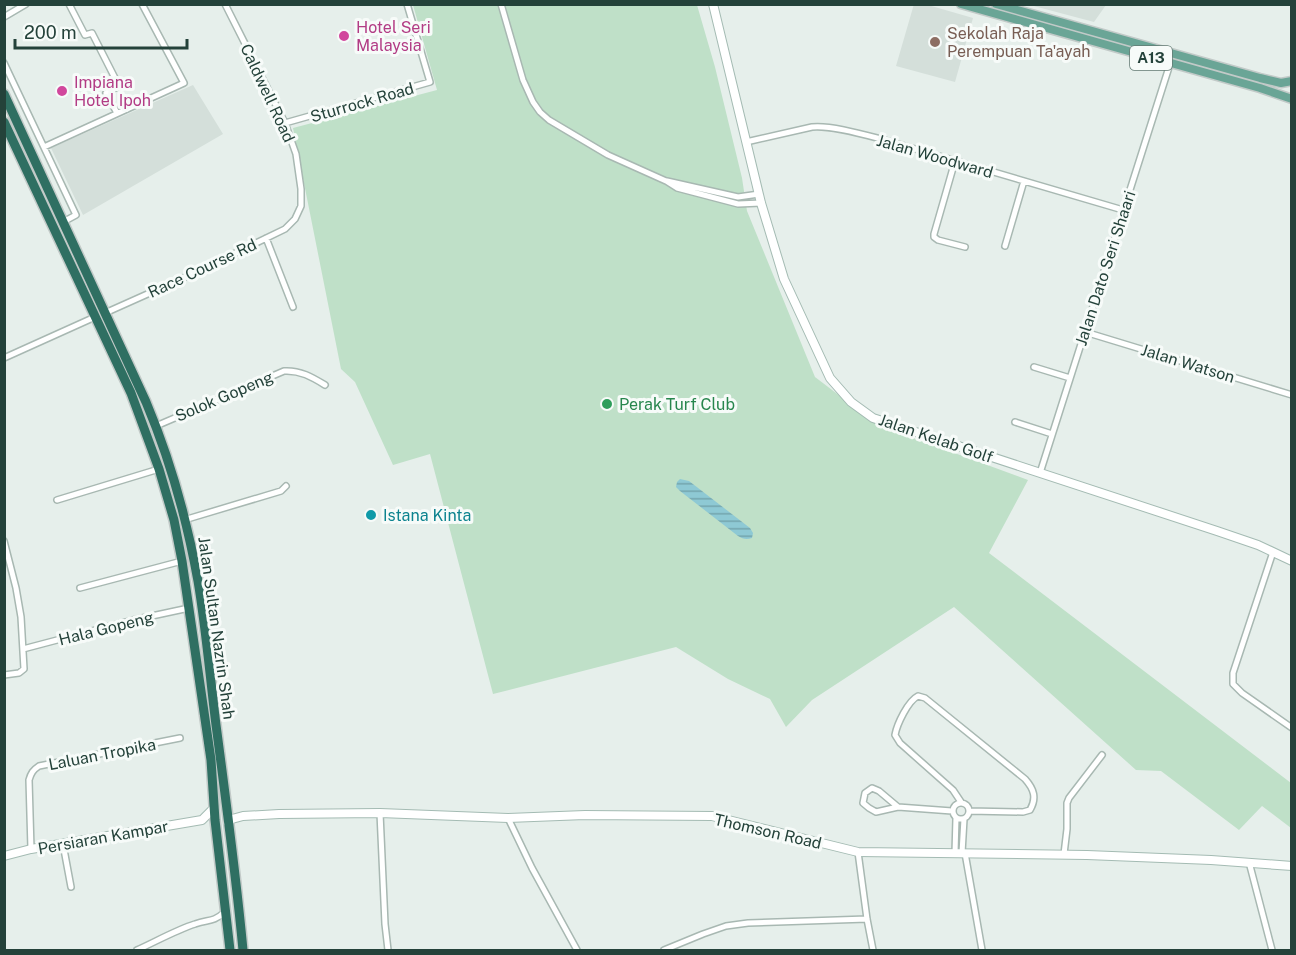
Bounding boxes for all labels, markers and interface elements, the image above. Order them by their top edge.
scale bar [15,12,188,50]
place label: Hotel Seri Malaysia [356,18,431,55]
text: 200 m [24,22,77,43]
place label: Sekolah Raja Perempuan Ta'ayah [947,24,1091,61]
marker: Hotel Seri Malaysia [337,29,351,43]
marker: Sekolah Raja Perempuan Ta'ayah [928,35,942,49]
street label: Caldwell Road [236,41,299,145]
road number: A13 [1130,46,1172,70]
place label: Impiana Hotel Ipoh [74,73,151,110]
street label: Sturrock Road [308,79,416,126]
marker: Impiana Hotel Ipoh [55,84,69,98]
street label: Jalan Woodward [874,131,995,182]
street label: Jalan Dato Seri Shaari [1071,188,1140,348]
street label: Race Course Rd [145,235,260,302]
street label: Jalan Watson [1139,340,1237,387]
street label: Solok Gopeng [172,367,276,426]
place label: Perak Turf Club [619,395,735,414]
marker: Perak Turf Club [600,397,614,411]
street label: Jalan Kelab Golf [876,410,996,467]
place label: Istana Kinta [383,506,471,525]
marker: Istana Kinta [364,508,378,522]
street label: Jalan Sultan Nazrin Shah [194,536,239,721]
street label: Hala Gopeng [57,608,156,649]
street label: Laluan Tropika [47,735,157,774]
street label: Thomson Road [712,810,823,853]
street label: Persiaran Kampar [36,817,170,858]

